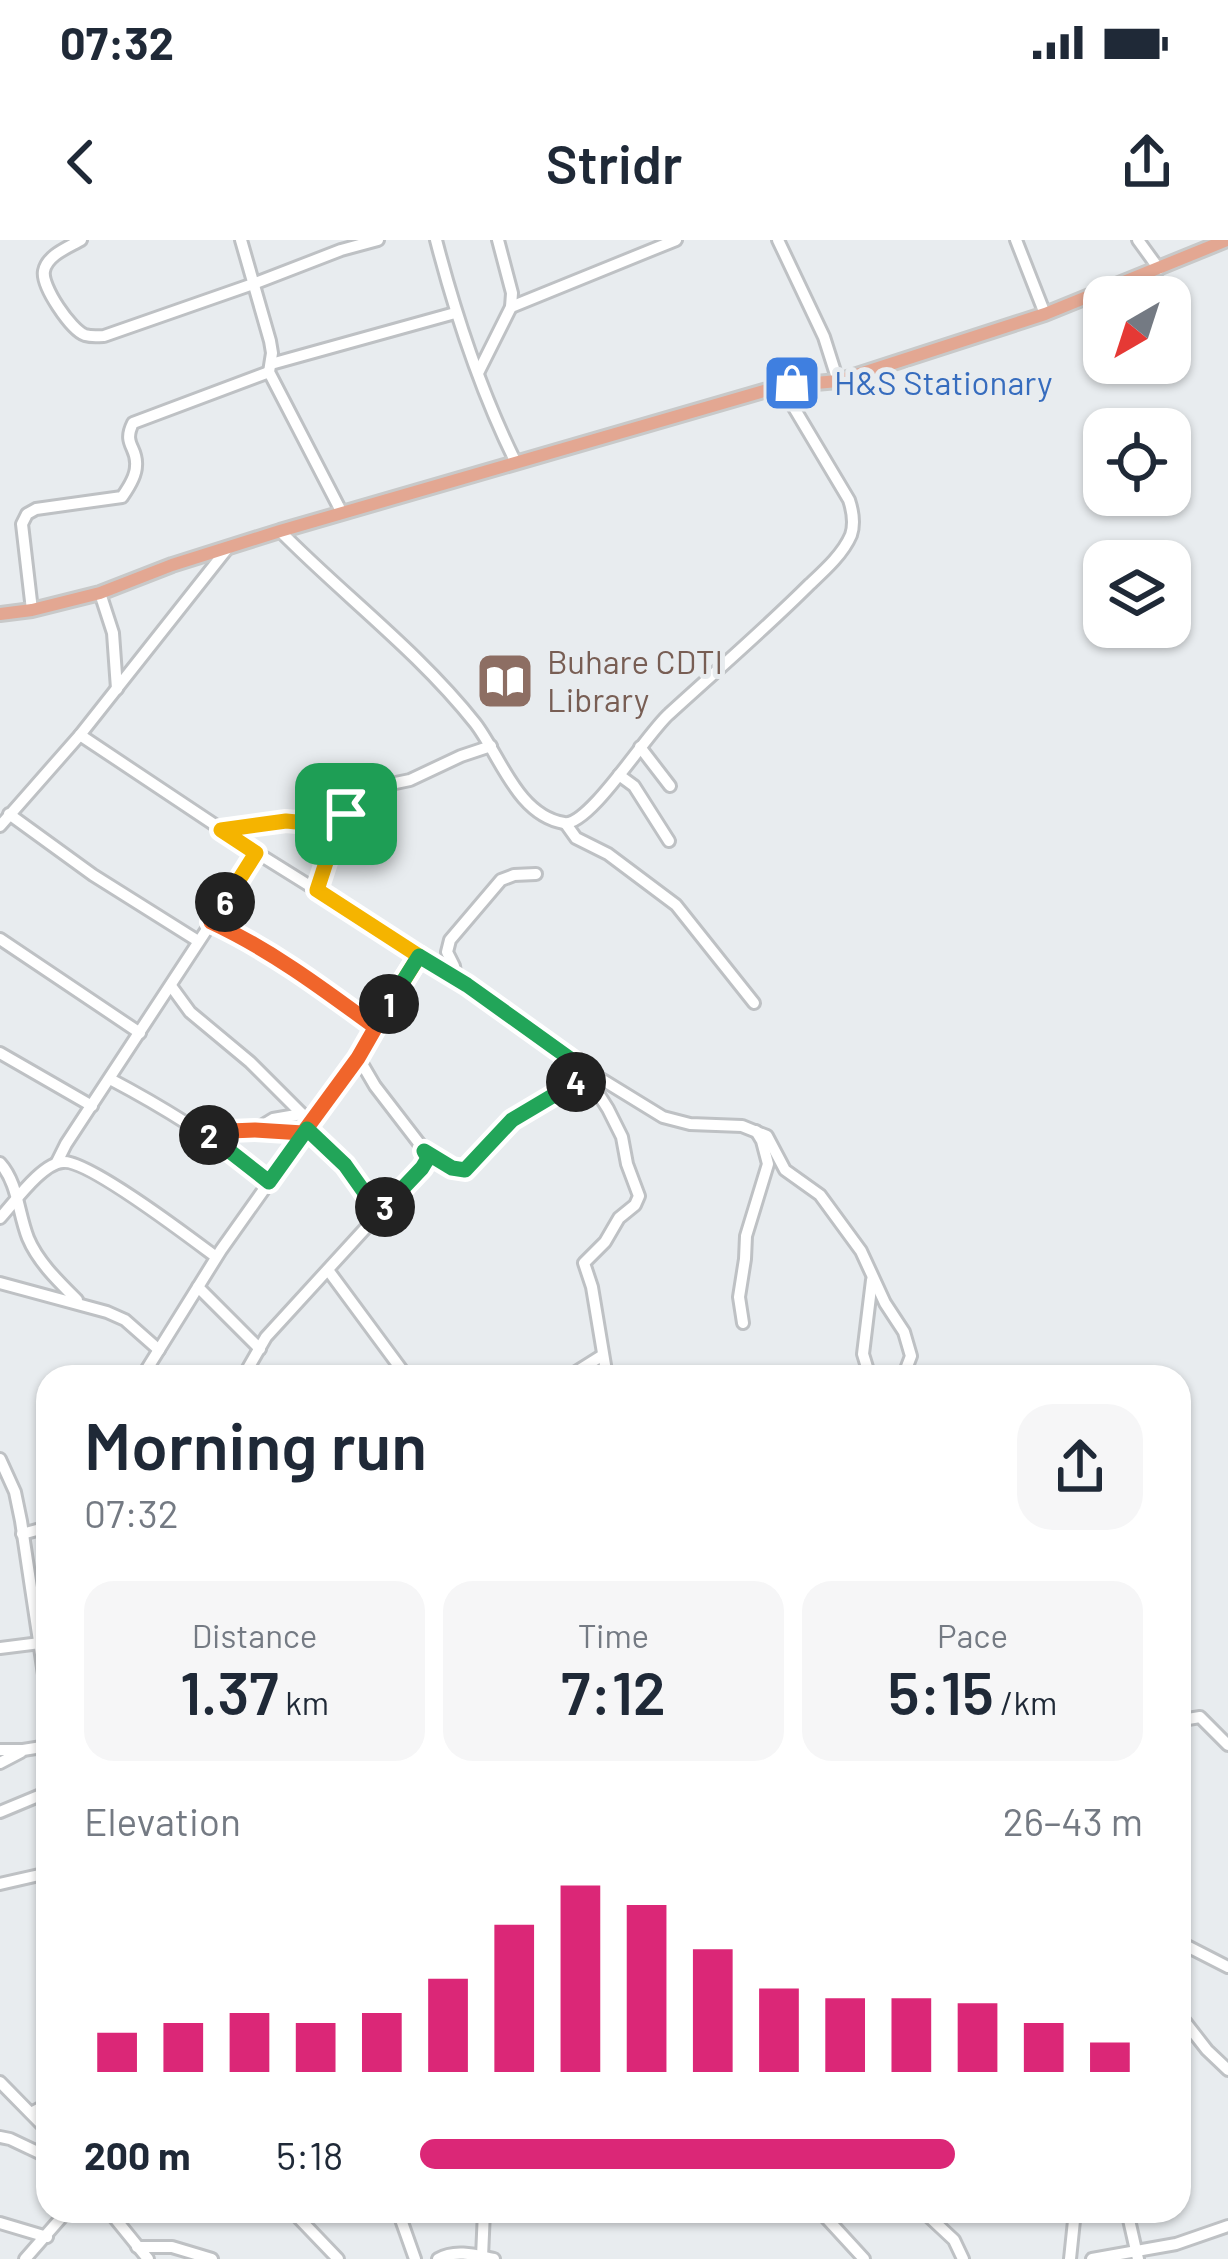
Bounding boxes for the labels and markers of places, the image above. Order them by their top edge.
shop icon: H&S Stationary [761,352,823,414]
place label: H&S Stationary [834,362,1052,402]
place label: Buhare CDTI Library [547,641,723,719]
library icon: Buhare CDTI Library [474,650,536,712]
pin [295,763,397,865]
pin: 6 [195,872,255,932]
pin: 1 [359,974,419,1034]
pin: 4 [546,1052,606,1112]
pin: 2 [179,1105,239,1165]
pin: 3 [355,1177,415,1237]

